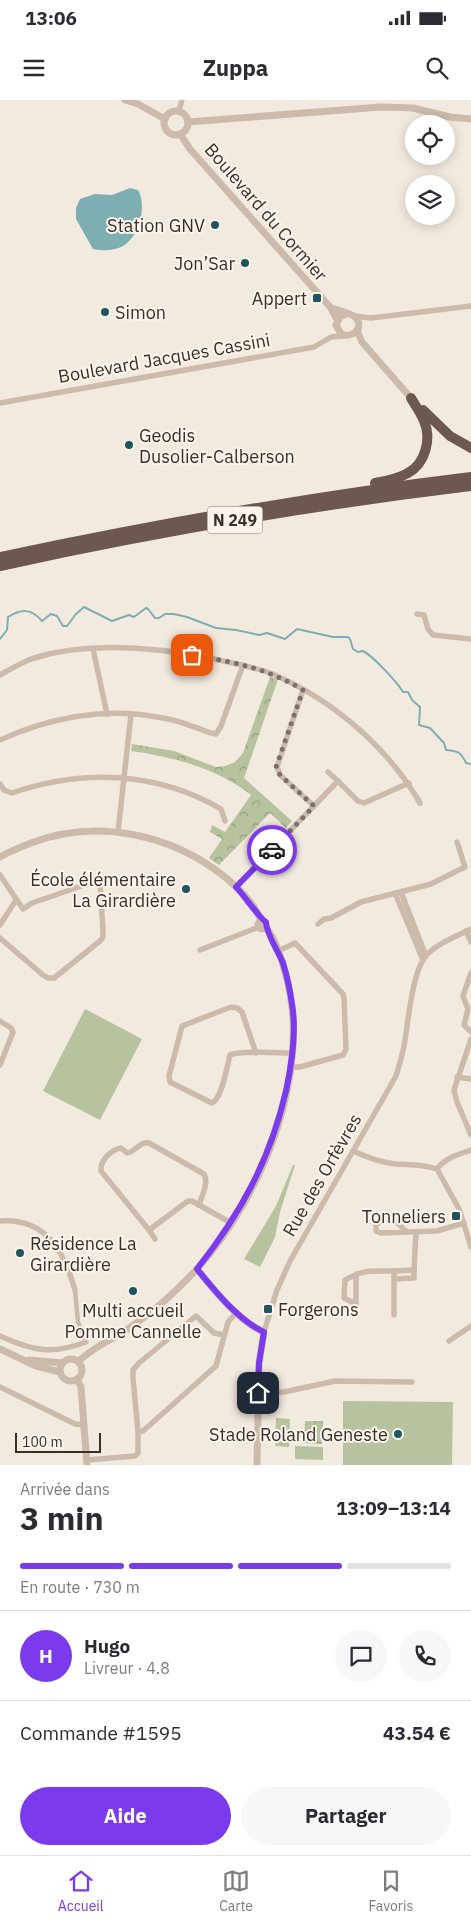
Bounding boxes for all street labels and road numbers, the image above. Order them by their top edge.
street label: Boulevard du Cormier [200,138,333,286]
street label: Boulevard Jacques Cassini [56,328,272,388]
road number: N 249 [208,506,262,534]
street label: Rue des Orfèvres [278,1109,366,1241]

